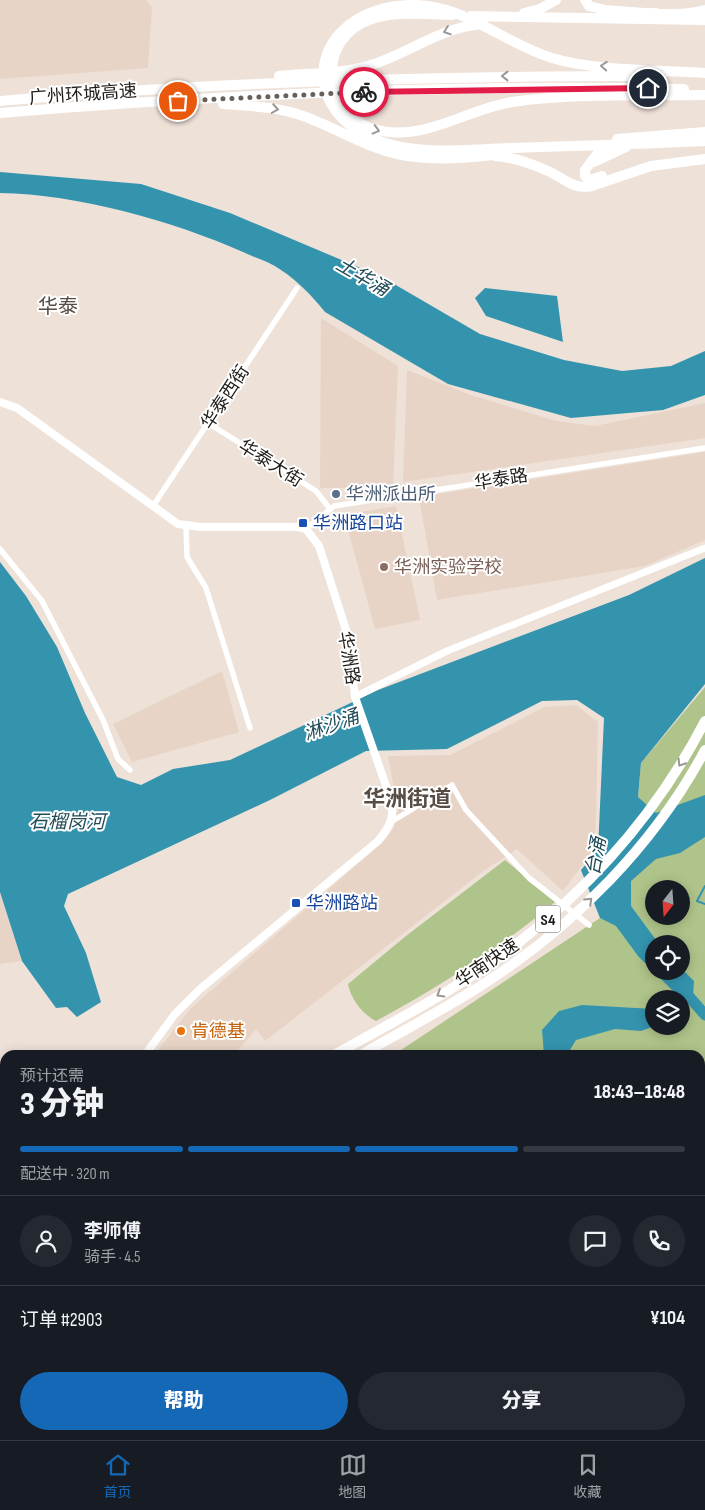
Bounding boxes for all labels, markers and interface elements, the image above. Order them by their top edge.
one-way arrow [443,25,452,35]
one-way arrow [600,60,608,71]
courier [339,67,389,117]
pin [627,67,669,109]
one-way arrow [501,71,508,81]
icon: home [634,74,662,102]
icon: bike [350,78,378,106]
street label: 广州环城高速 [28,80,138,109]
pin [157,80,199,122]
icon: bag [164,87,192,115]
one-way arrow [271,103,279,114]
one-way arrow [371,124,379,134]
water label: 土华涌 [332,253,394,303]
district label: 华泰 [38,295,78,319]
street label: 华泰西街 [197,361,254,433]
street label: 华泰大街 [235,435,307,491]
street label: 华泰路 [473,465,529,494]
place label: 华洲派出所 [346,484,436,505]
marker: 华洲派出所 [330,488,342,500]
place label: 华洲路口站 [313,513,403,534]
marker: 华洲路口站 [297,517,309,529]
place label: 华洲实验学校 [394,557,502,578]
marker: 华洲实验学校 [378,561,390,573]
street label: 华洲路 [334,630,363,686]
water label: 淋沙涌 [301,705,364,746]
one-way arrow [678,758,687,767]
district label: 华洲街道 [363,786,451,813]
water label: 石榴岗河 [29,811,109,834]
water label: 台涌 [582,834,611,877]
north arrow [645,880,690,925]
map controls [645,880,690,1035]
place label: 华洲路站 [306,893,378,914]
marker: 华洲路站 [290,897,302,909]
one-way arrow [583,898,592,907]
road number: S4 [536,906,560,932]
street label: 华南快速 [452,935,523,992]
button: locate [645,935,690,980]
one-way arrow [436,988,445,998]
button: layers [645,990,690,1035]
place label: 肯德基 [191,1021,245,1042]
marker: 肯德基 [175,1025,187,1037]
text: 预计还需 [20,1067,84,1086]
text: 18:43–18:48 [594,1081,685,1104]
text: 3 分钟 [20,1085,104,1124]
text: 配送中 · 320 m [20,1165,110,1184]
button: person [20,1215,72,1267]
button: chat [569,1215,621,1267]
button: phone [633,1215,685,1267]
text: 李师傅 [84,1220,141,1243]
text: 骑手 · 4.5 [84,1248,140,1267]
text: ¥104 [650,1307,685,1330]
text: 订单 #2903 [20,1309,102,1332]
button: 帮助 [20,1372,348,1430]
button: 分享 [358,1372,685,1430]
tab: 首页 [104,1451,132,1501]
tab: 地图 [339,1451,367,1501]
tab: 收藏 [574,1451,602,1501]

